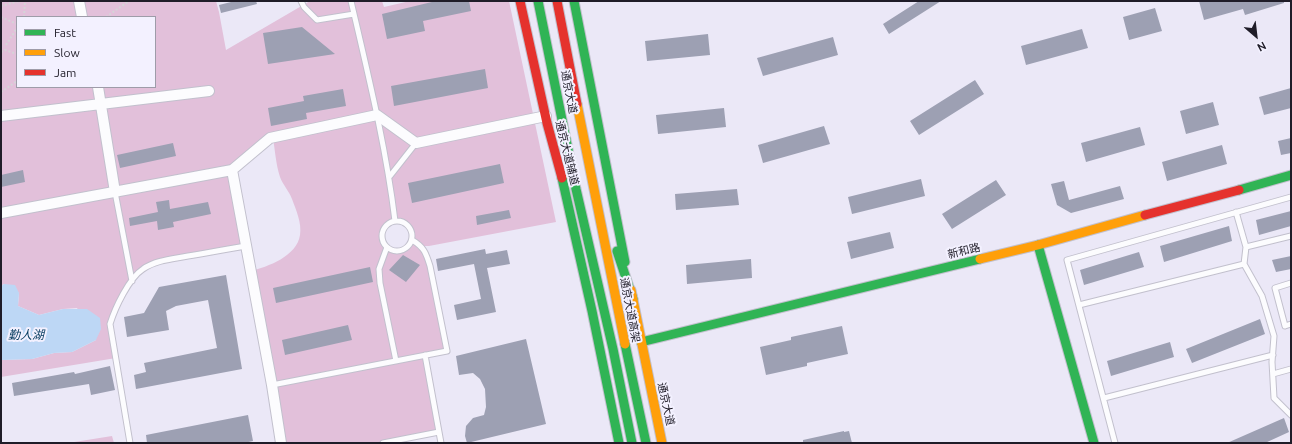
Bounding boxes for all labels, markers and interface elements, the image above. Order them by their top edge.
legend [16,16,156,88]
north arrow [1236,16,1276,56]
text: Fast [54,26,76,39]
text: N [1255,39,1268,54]
text: Slow [54,46,80,59]
text: Jam [54,66,76,79]
street label: 通京大道 [558,69,580,115]
street label: 通京大道辅道 [553,119,581,187]
street label: 新和路 [946,241,982,261]
street label: 通京大道高架 [617,276,643,344]
water label: 勤人湖 [8,328,44,342]
street label: 通京大道 [655,381,677,427]

